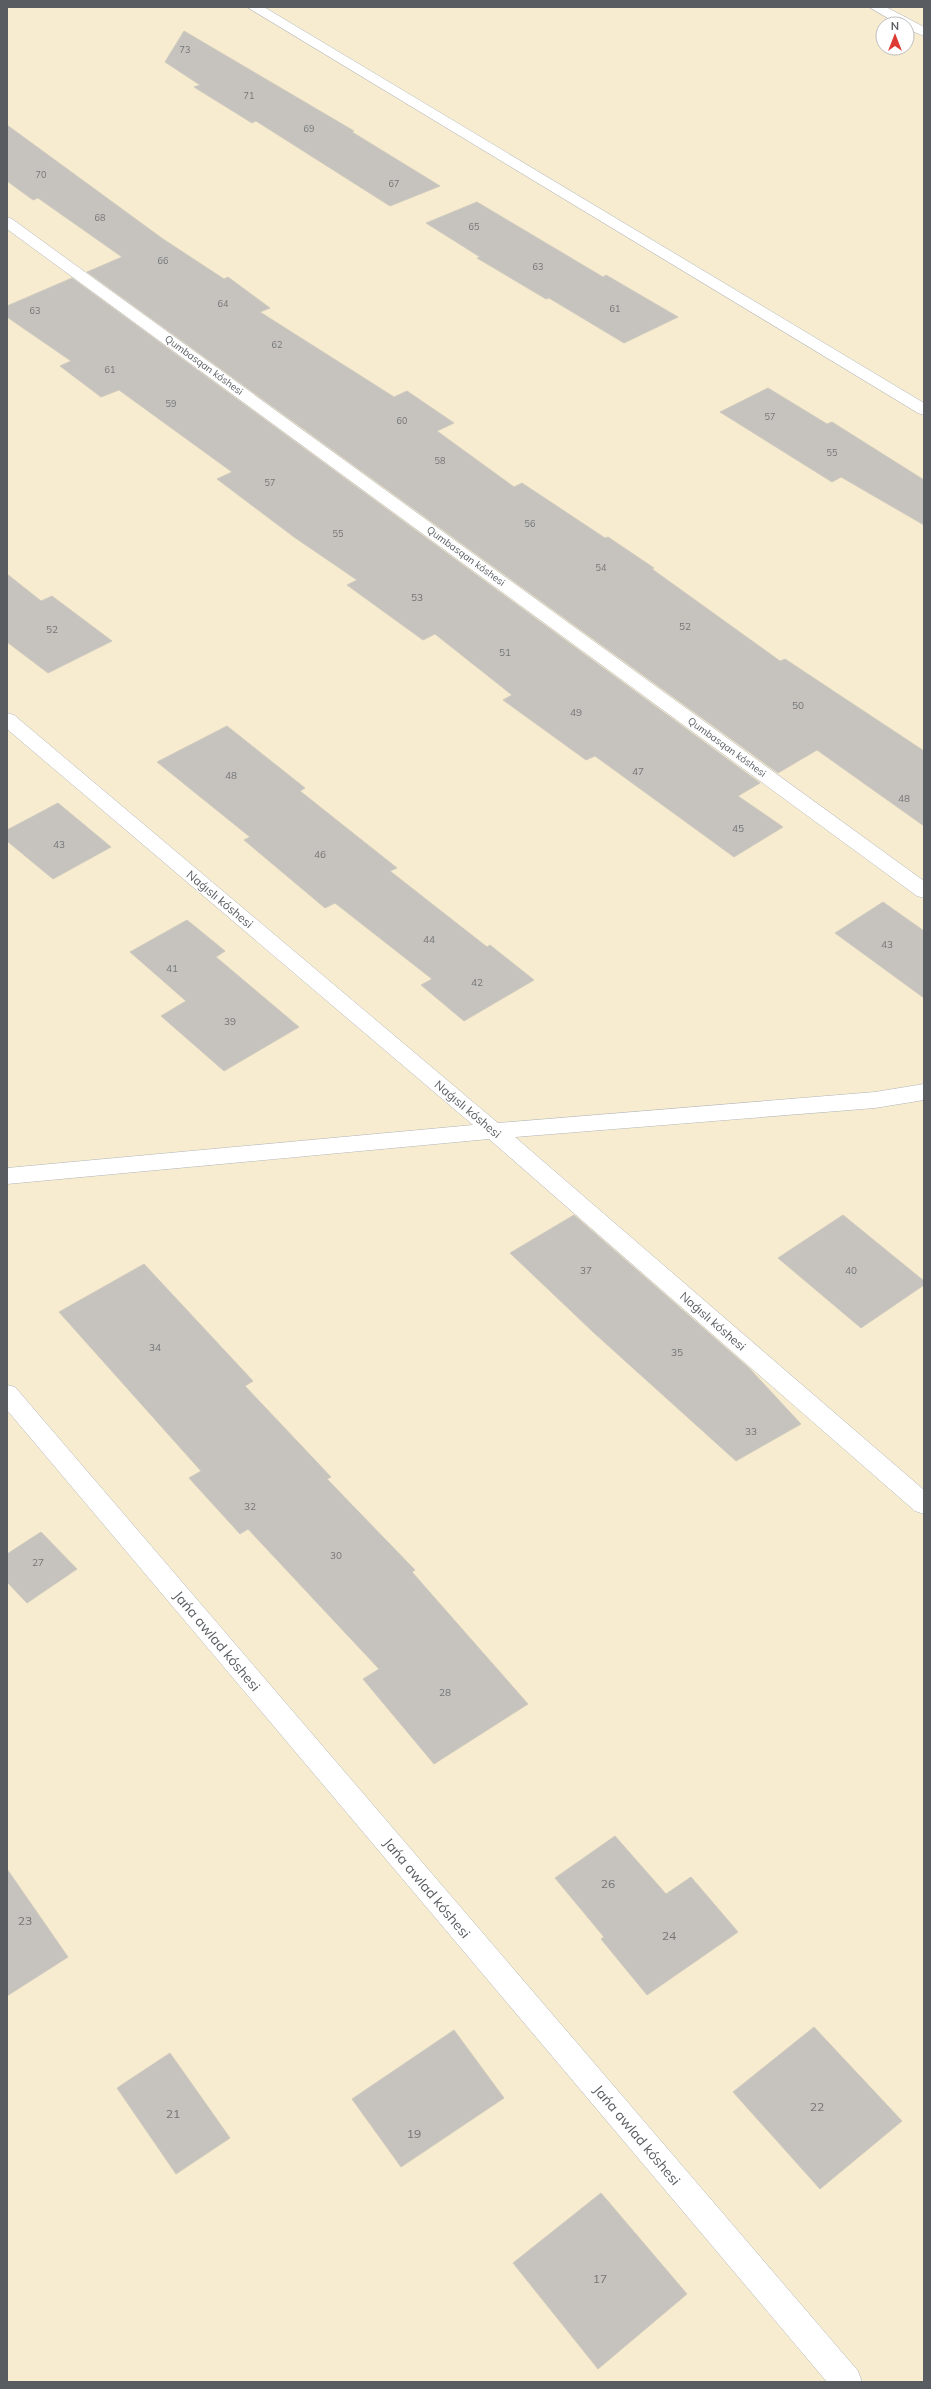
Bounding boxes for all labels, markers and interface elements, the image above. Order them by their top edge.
north arrow [875,16,915,56]
text: N [891,19,899,33]
house number: 73 [180,44,190,55]
house number: 71 [244,90,254,101]
house number: 69 [304,123,314,134]
house number: 70 [36,169,46,180]
house number: 67 [389,178,399,189]
house number: 68 [95,212,105,223]
house number: 65 [469,221,480,232]
house number: 66 [158,255,168,266]
house number: 63 [533,261,543,272]
house number: 64 [218,298,229,309]
house number: 61 [610,303,620,314]
house number: 63 [30,305,40,316]
street label: Qumbasqan kóshesi [162,332,246,398]
house number: 62 [272,339,282,350]
house number: 61 [105,364,115,375]
house number: 59 [166,398,176,409]
house number: 57 [765,411,775,422]
house number: 60 [397,415,407,426]
house number: 55 [827,447,838,458]
house number: 58 [435,455,445,466]
house number: 57 [265,477,275,488]
house number: 56 [525,518,535,529]
street label: Qumbasqan kóshesi [424,523,508,589]
house number: 55 [333,528,344,539]
house number: 54 [596,562,607,573]
house number: 53 [411,591,423,604]
house number: 52 [679,620,691,633]
house number: 52 [46,623,58,636]
house number: 51 [499,646,511,659]
house number: 50 [792,699,804,712]
house number: 49 [570,706,582,719]
street label: Qumbasqan kóshesi [685,714,769,780]
house number: 47 [632,765,644,778]
house number: 48 [225,769,237,782]
house number: 48 [898,792,910,805]
house number: 45 [732,822,744,835]
house number: 43 [53,838,65,851]
house number: 46 [314,848,326,861]
street label: Naǵıslı kóshesi [184,867,256,931]
house number: 44 [423,933,435,946]
house number: 43 [881,938,893,951]
house number: 41 [166,962,178,975]
house number: 42 [471,976,483,989]
house number: 39 [224,1015,236,1028]
street label: Naǵıslı kóshesi [432,1077,504,1141]
house number: 37 [580,1264,592,1277]
house number: 40 [845,1264,857,1277]
street label: Naǵıslı kóshesi [677,1288,749,1354]
house number: 34 [149,1341,161,1354]
house number: 35 [671,1346,683,1359]
house number: 33 [745,1425,757,1438]
house number: 32 [244,1500,256,1513]
house number: 30 [330,1549,342,1562]
house number: 27 [32,1556,44,1569]
street label: Jańa awlad kóshesi [170,1587,264,1695]
house number: 28 [439,1686,451,1699]
street label: Jańa awlad kóshesi [380,1834,474,1942]
house number: 26 [601,1876,615,1891]
house number: 23 [18,1913,32,1928]
house number: 24 [662,1928,676,1943]
street label: Jańa awlad kóshesi [590,2081,684,2189]
house number: 22 [810,2099,824,2114]
house number: 21 [166,2106,180,2121]
house number: 19 [407,2126,421,2141]
house number: 17 [593,2271,607,2286]

